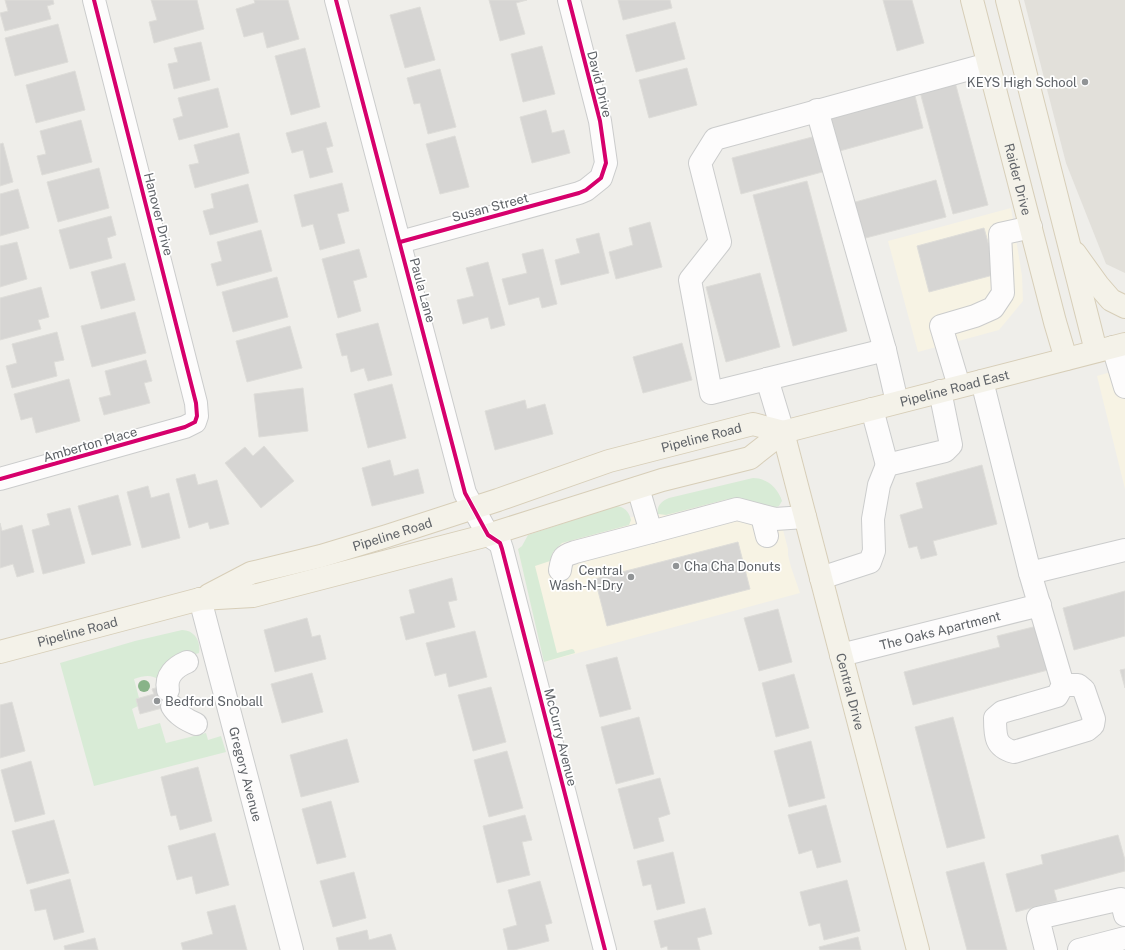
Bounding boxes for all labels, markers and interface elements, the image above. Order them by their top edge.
street label: David Drive [584,49,615,119]
place label: KEYS High School [967,75,1077,90]
marker: KEYS High School [1080,77,1090,87]
street label: Raider Drive [1001,142,1034,217]
street label: Hanover Drive [141,171,176,257]
street label: Susan Street [450,190,530,225]
street label: Paula Lane [407,256,438,324]
street label: Pipeline Road East [898,367,1011,410]
street label: Pipeline Road [659,420,743,455]
street label: Amberton Place [41,424,139,465]
street label: Pipeline Road [351,515,434,554]
place label: Cha Cha Donuts [684,559,781,574]
marker: Cha Cha Donuts [671,561,681,571]
place label: Central Wash-N-Dry [549,563,623,593]
marker: Central Wash-N-Dry [626,572,636,582]
street label: The Oaks Apartment [878,608,1002,653]
street label: Pipeline Road [36,614,119,650]
street label: Central Drive [833,651,867,732]
street label: McCurry Avenue [541,687,580,788]
place label: Bedford Snoball [165,694,263,709]
marker: Bedford Snoball [152,696,162,706]
street label: Gregory Avenue [226,725,265,823]

